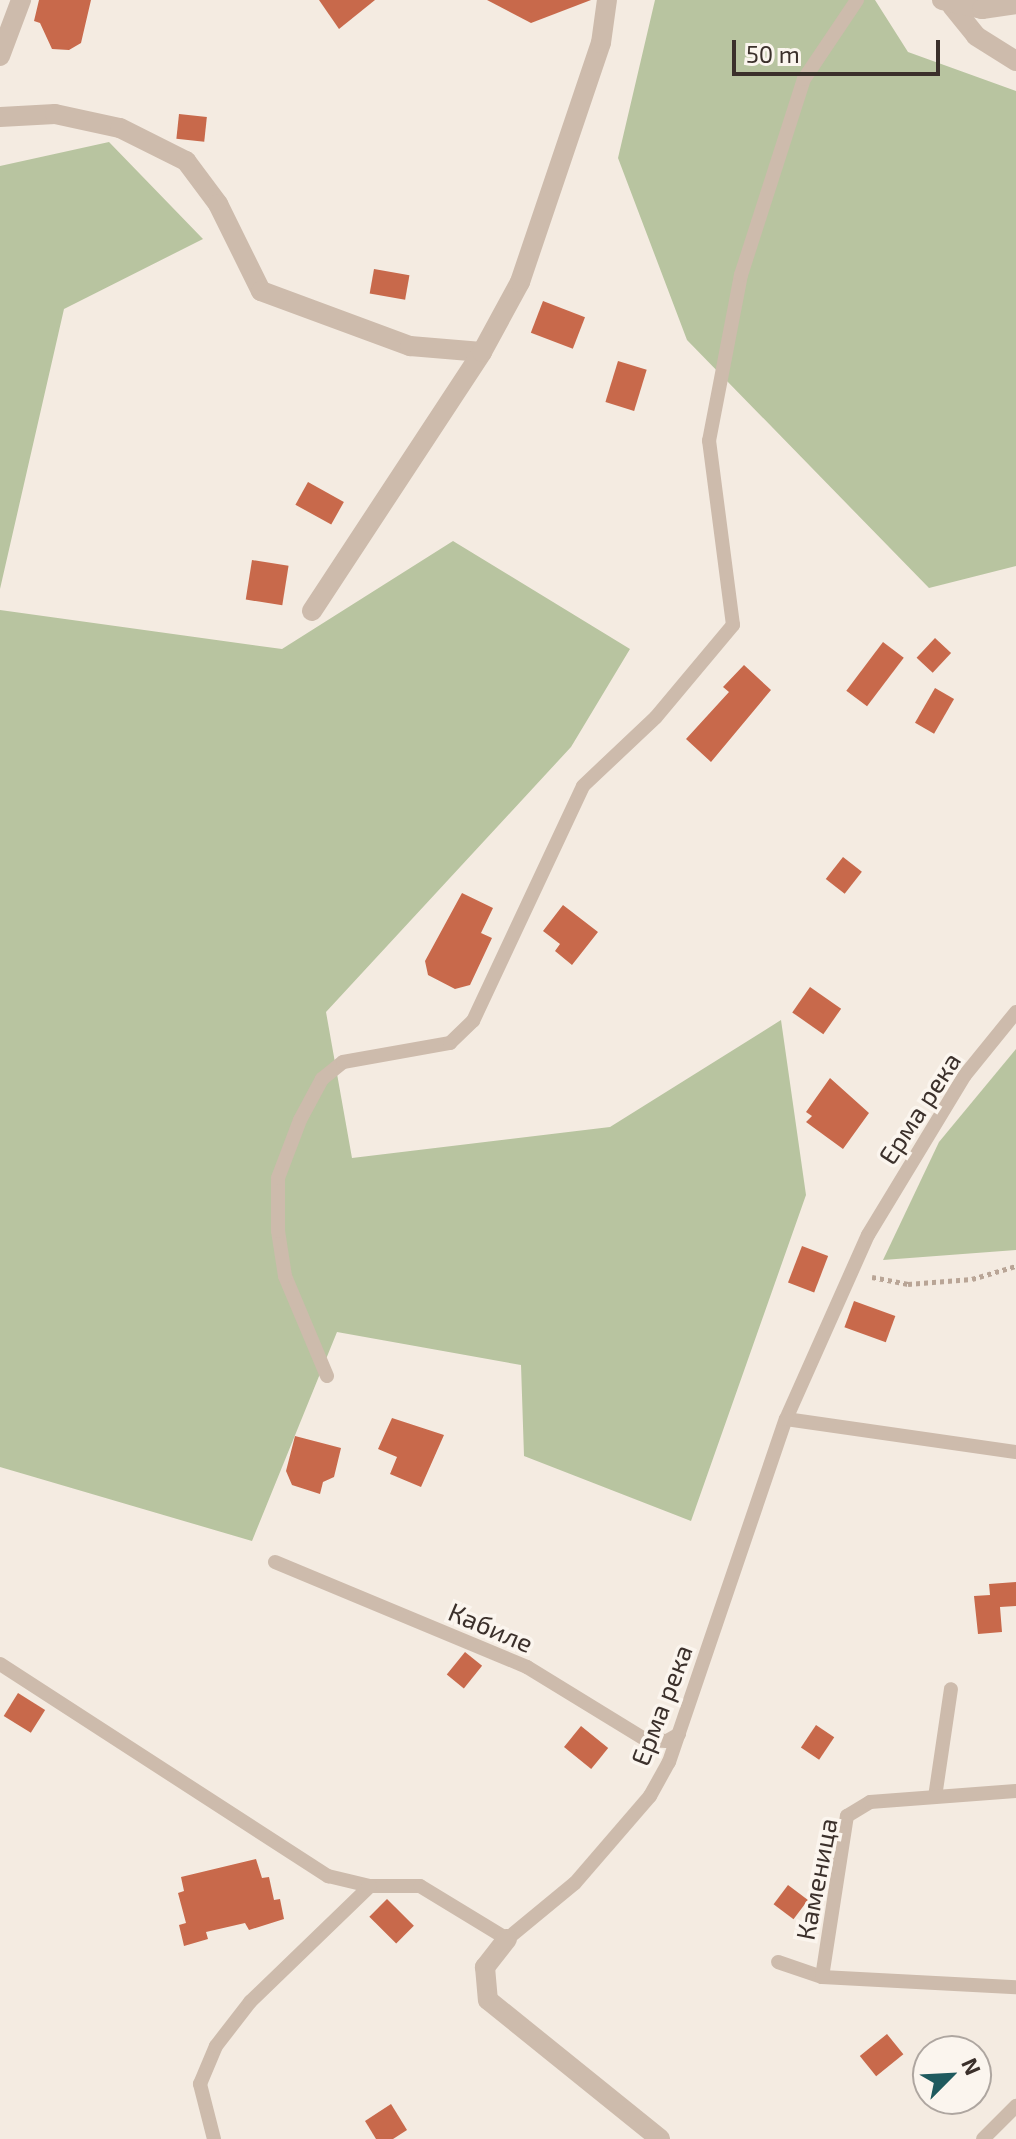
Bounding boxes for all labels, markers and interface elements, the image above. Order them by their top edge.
scale bar [736,24,944,74]
text: 50 m [746,39,800,68]
street label: Ерма река [871,1046,967,1170]
street label: Кабиле [444,1595,538,1659]
street label: Ерма река [624,1640,698,1770]
street label: Каменица [789,1815,843,1943]
north arrow [912,2035,992,2115]
text: N [957,2053,987,2079]

